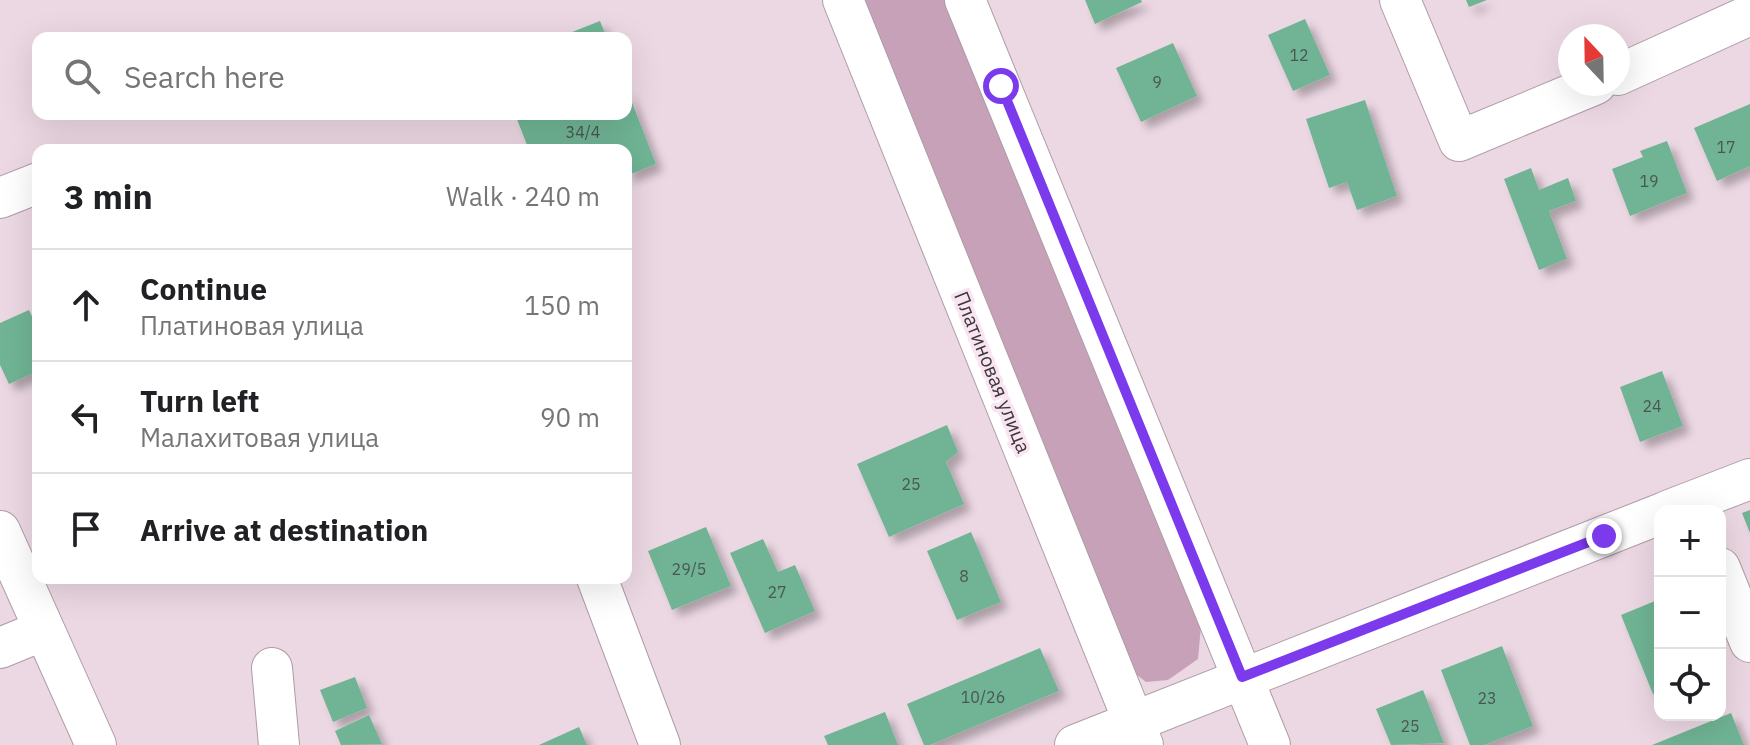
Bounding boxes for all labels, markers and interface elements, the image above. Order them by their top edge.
north arrow [1558,24,1630,96]
search box [32,32,632,120]
house number: 12 [1289,45,1309,65]
icon: search [60,54,104,98]
text: Search here [124,57,285,96]
route start [983,68,1019,104]
house number: 9 [1152,72,1162,92]
house number: 34/4 [566,122,600,142]
house number: 17 [1716,137,1736,157]
house number: 19 [1639,171,1659,191]
text: 3 min [64,174,153,218]
text: Walk · 240 m [446,179,600,213]
text: Continue [140,269,267,308]
icon: ahead [64,283,108,327]
street label: Платиновая улица [948,287,1038,457]
text: 150 m [524,288,600,322]
text: Платиновая улица [140,308,364,342]
text: Turn left [140,381,259,420]
icon: left [64,395,108,439]
house number: 24 [1642,396,1662,416]
text: 90 m [540,400,600,434]
text: Малахитовая улица [140,420,379,454]
house number: 25 [901,474,921,494]
map controls [1654,505,1726,721]
button: + [1654,505,1726,577]
icon: arrive [64,507,108,551]
text: Arrive at destination [140,510,428,549]
route end [1586,518,1622,554]
house number: 29/5 [672,559,706,579]
house number: 8 [959,566,969,586]
button: − [1654,577,1726,649]
house number: 27 [767,582,787,602]
button: locate [1654,649,1726,721]
house number: 10/26 [961,687,1005,707]
house number: 23 [1477,688,1497,708]
house number: 25 [1400,716,1420,736]

